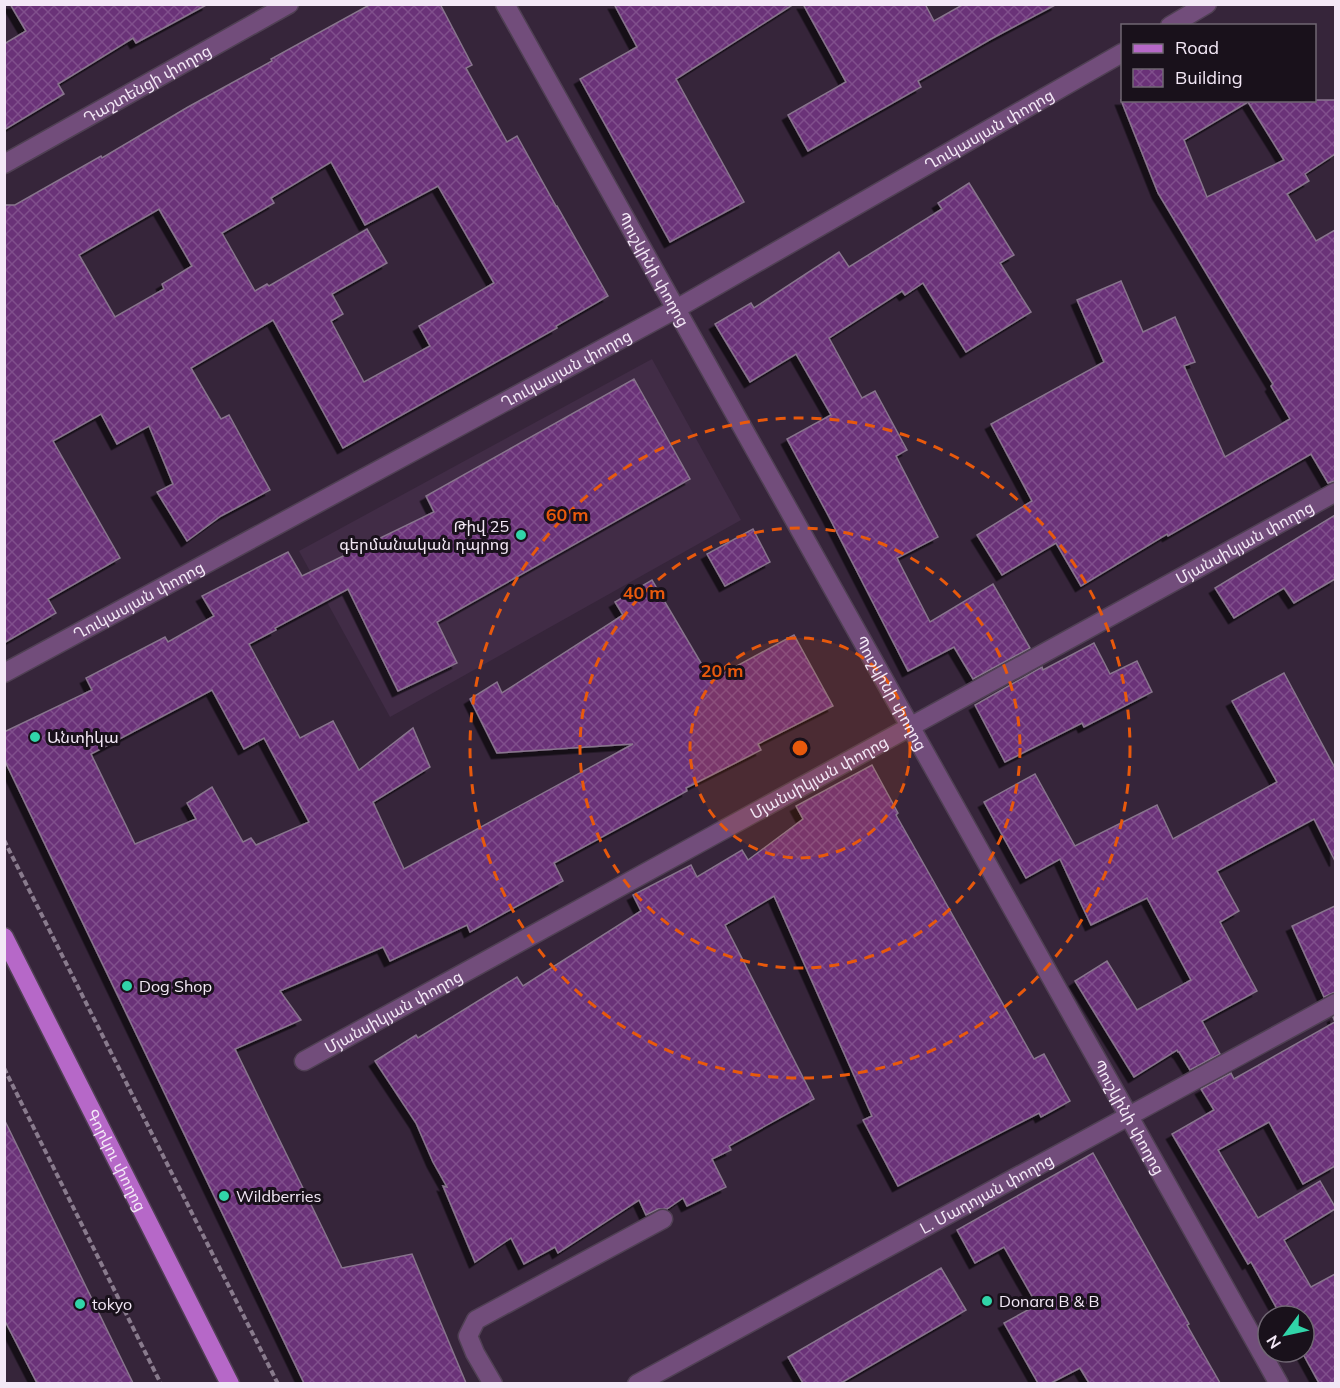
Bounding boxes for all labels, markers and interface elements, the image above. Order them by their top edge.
legend [1121,24,1316,102]
text: Road [1175,36,1219,59]
street label: Դաշտենցի փողոց [79,40,215,128]
text: Building [1175,66,1243,89]
street label: Ղուկասյան փողոց [921,84,1057,174]
street label: Պուշկինի փողոց [613,208,694,330]
street label: Ղուկասյան փողոց [497,325,635,412]
street label: Մյանսիկյան փողոց [1172,496,1317,588]
text: 60 m [546,503,588,526]
place label: Թիվ 25 գերմանական դպրոց [339,516,509,554]
marker: Թիվ 25 գերմանական դպրոց [514,528,528,542]
street label: Ղուկասյան փողոց [70,557,208,644]
text: 40 m [623,581,665,604]
street label: Պուշկինի փողոց [851,632,932,754]
text: 20 m [701,659,743,682]
place label: Անտիկա [47,727,119,747]
marker: Անտիկա [28,730,42,744]
street label: Մյանսիկյան փողոց [746,731,891,823]
centre of rings [790,738,810,758]
street label: Մյանսիկյան փողոց [321,966,466,1058]
place label: Dog Shop [139,976,212,996]
marker: Dog Shop [120,979,134,993]
street label: Պուշկինի փողոց [1089,1056,1169,1178]
street label: Գորկու փողոց [83,1105,151,1215]
street label: L. Մադոյան փողոց [916,1149,1057,1238]
place label: Wildberries [236,1186,321,1206]
marker: Wildberries [217,1189,231,1203]
place label: Donara B & B [999,1291,1099,1311]
place label: tokyo [92,1294,132,1314]
marker: Donara B & B [980,1294,994,1308]
marker: tokyo [73,1297,87,1311]
north arrow [1256,1304,1316,1364]
text: N [1262,1332,1285,1353]

